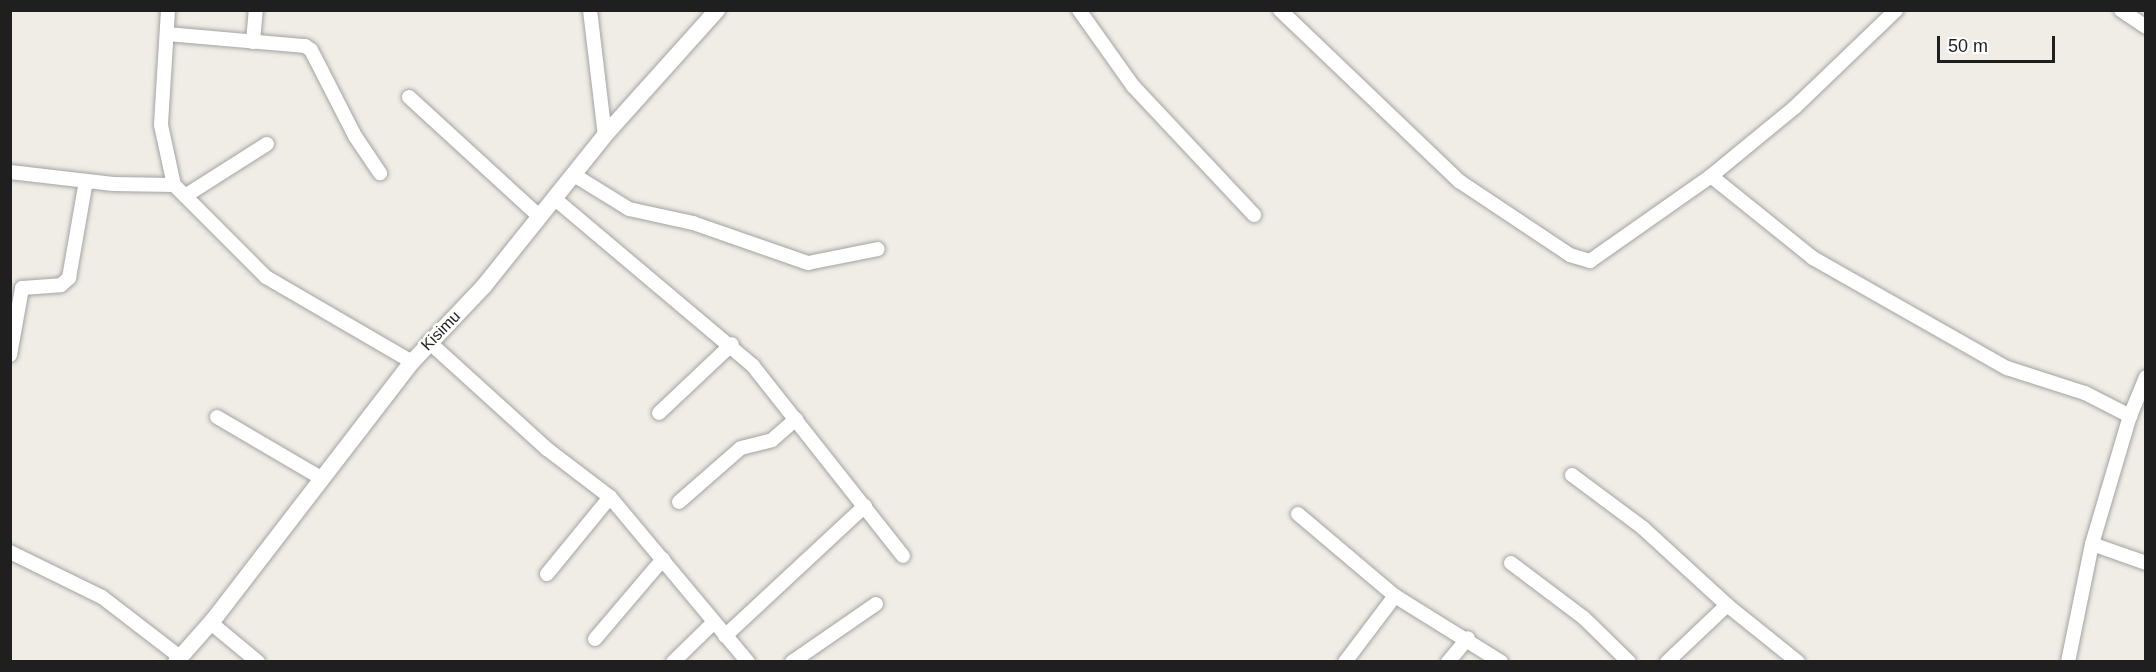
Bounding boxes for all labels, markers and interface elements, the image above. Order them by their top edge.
scale bar [1940,24,2058,62]
text: 50 m [1948,36,1988,56]
street label: Kisimu [417,307,465,355]

